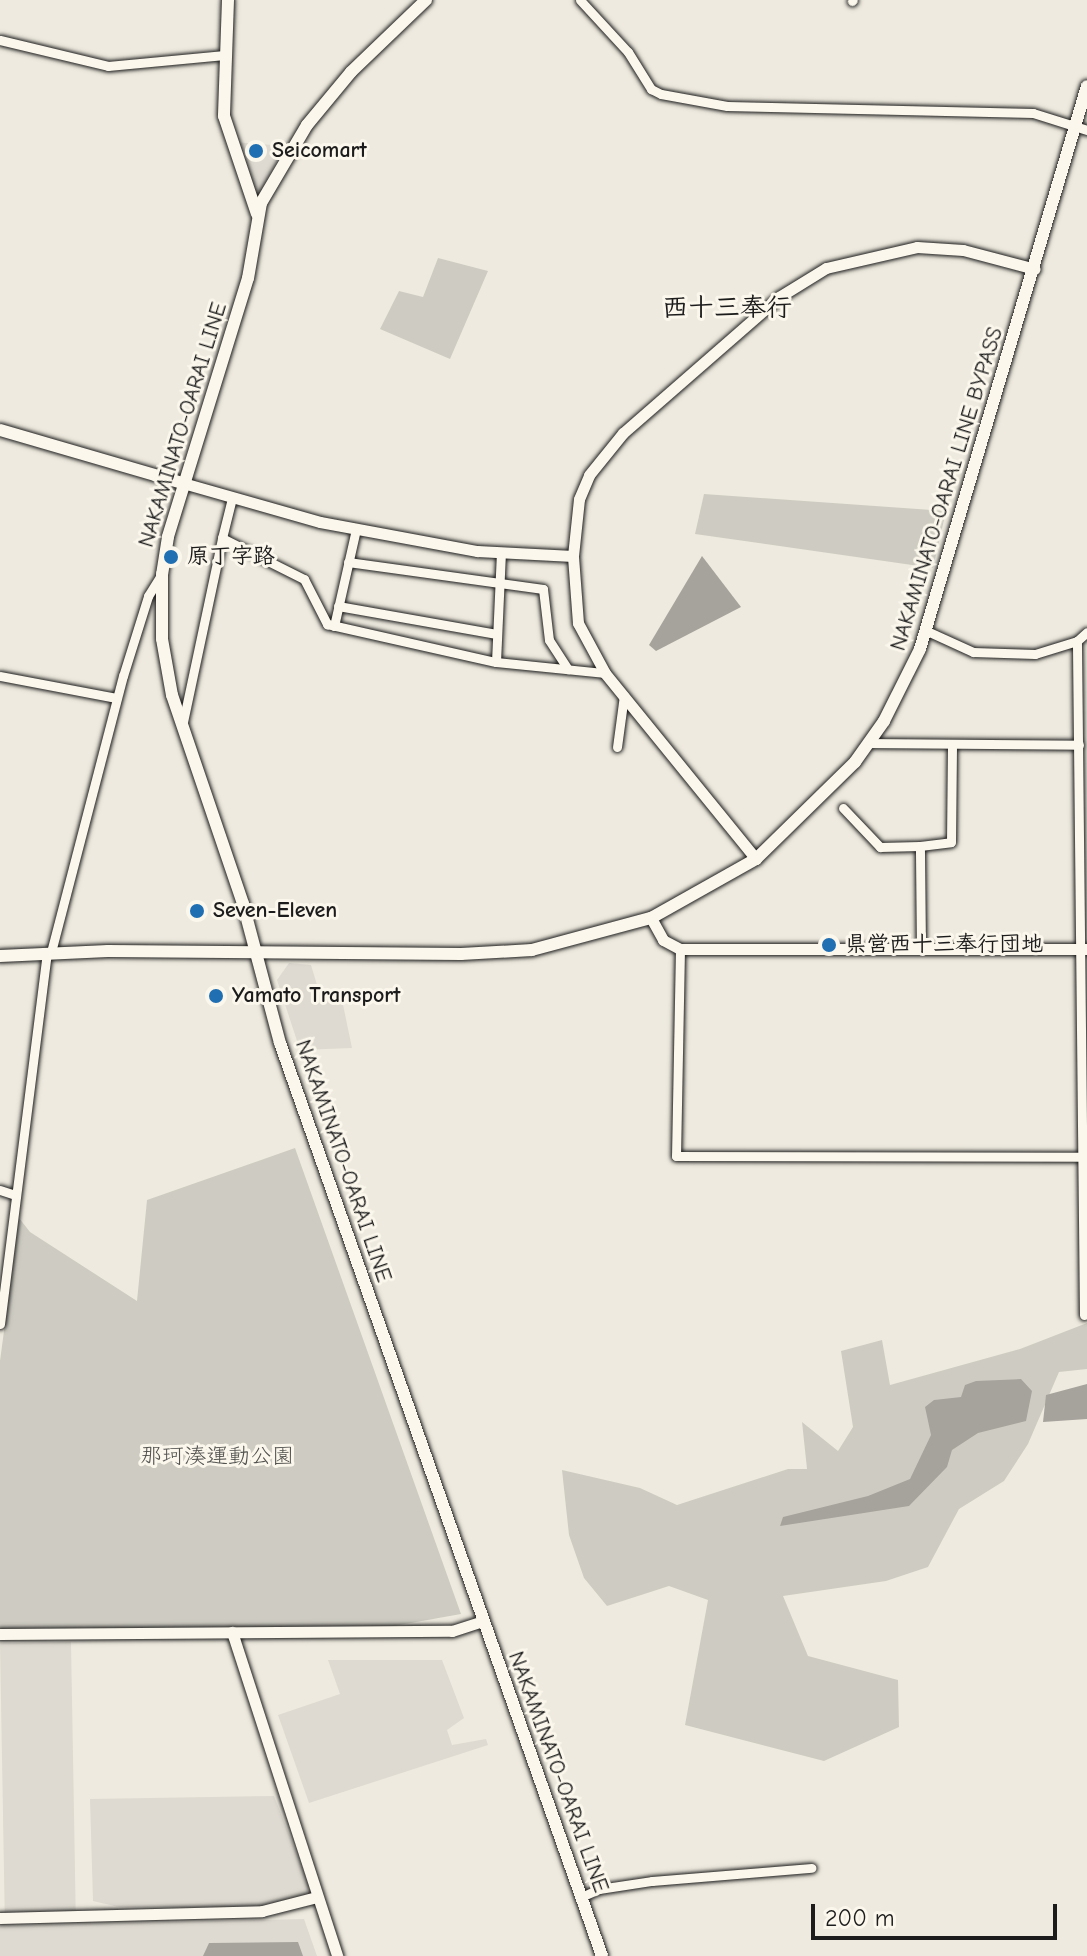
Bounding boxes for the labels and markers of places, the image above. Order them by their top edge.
place label: Seicomart [272,138,367,164]
marker: Seicomart [247,142,265,160]
place label: 原丁字路 [187,544,275,570]
marker: 原丁字路 [162,548,180,566]
place label: Seven-Eleven [213,898,337,924]
marker: Seven-Eleven [188,902,206,920]
place label: 県営西十三奉行団地 [845,932,1043,958]
marker: 県営西十三奉行団地 [820,936,838,954]
place label: Yamato Transport [232,983,400,1009]
marker: Yamato Transport [207,987,225,1005]

